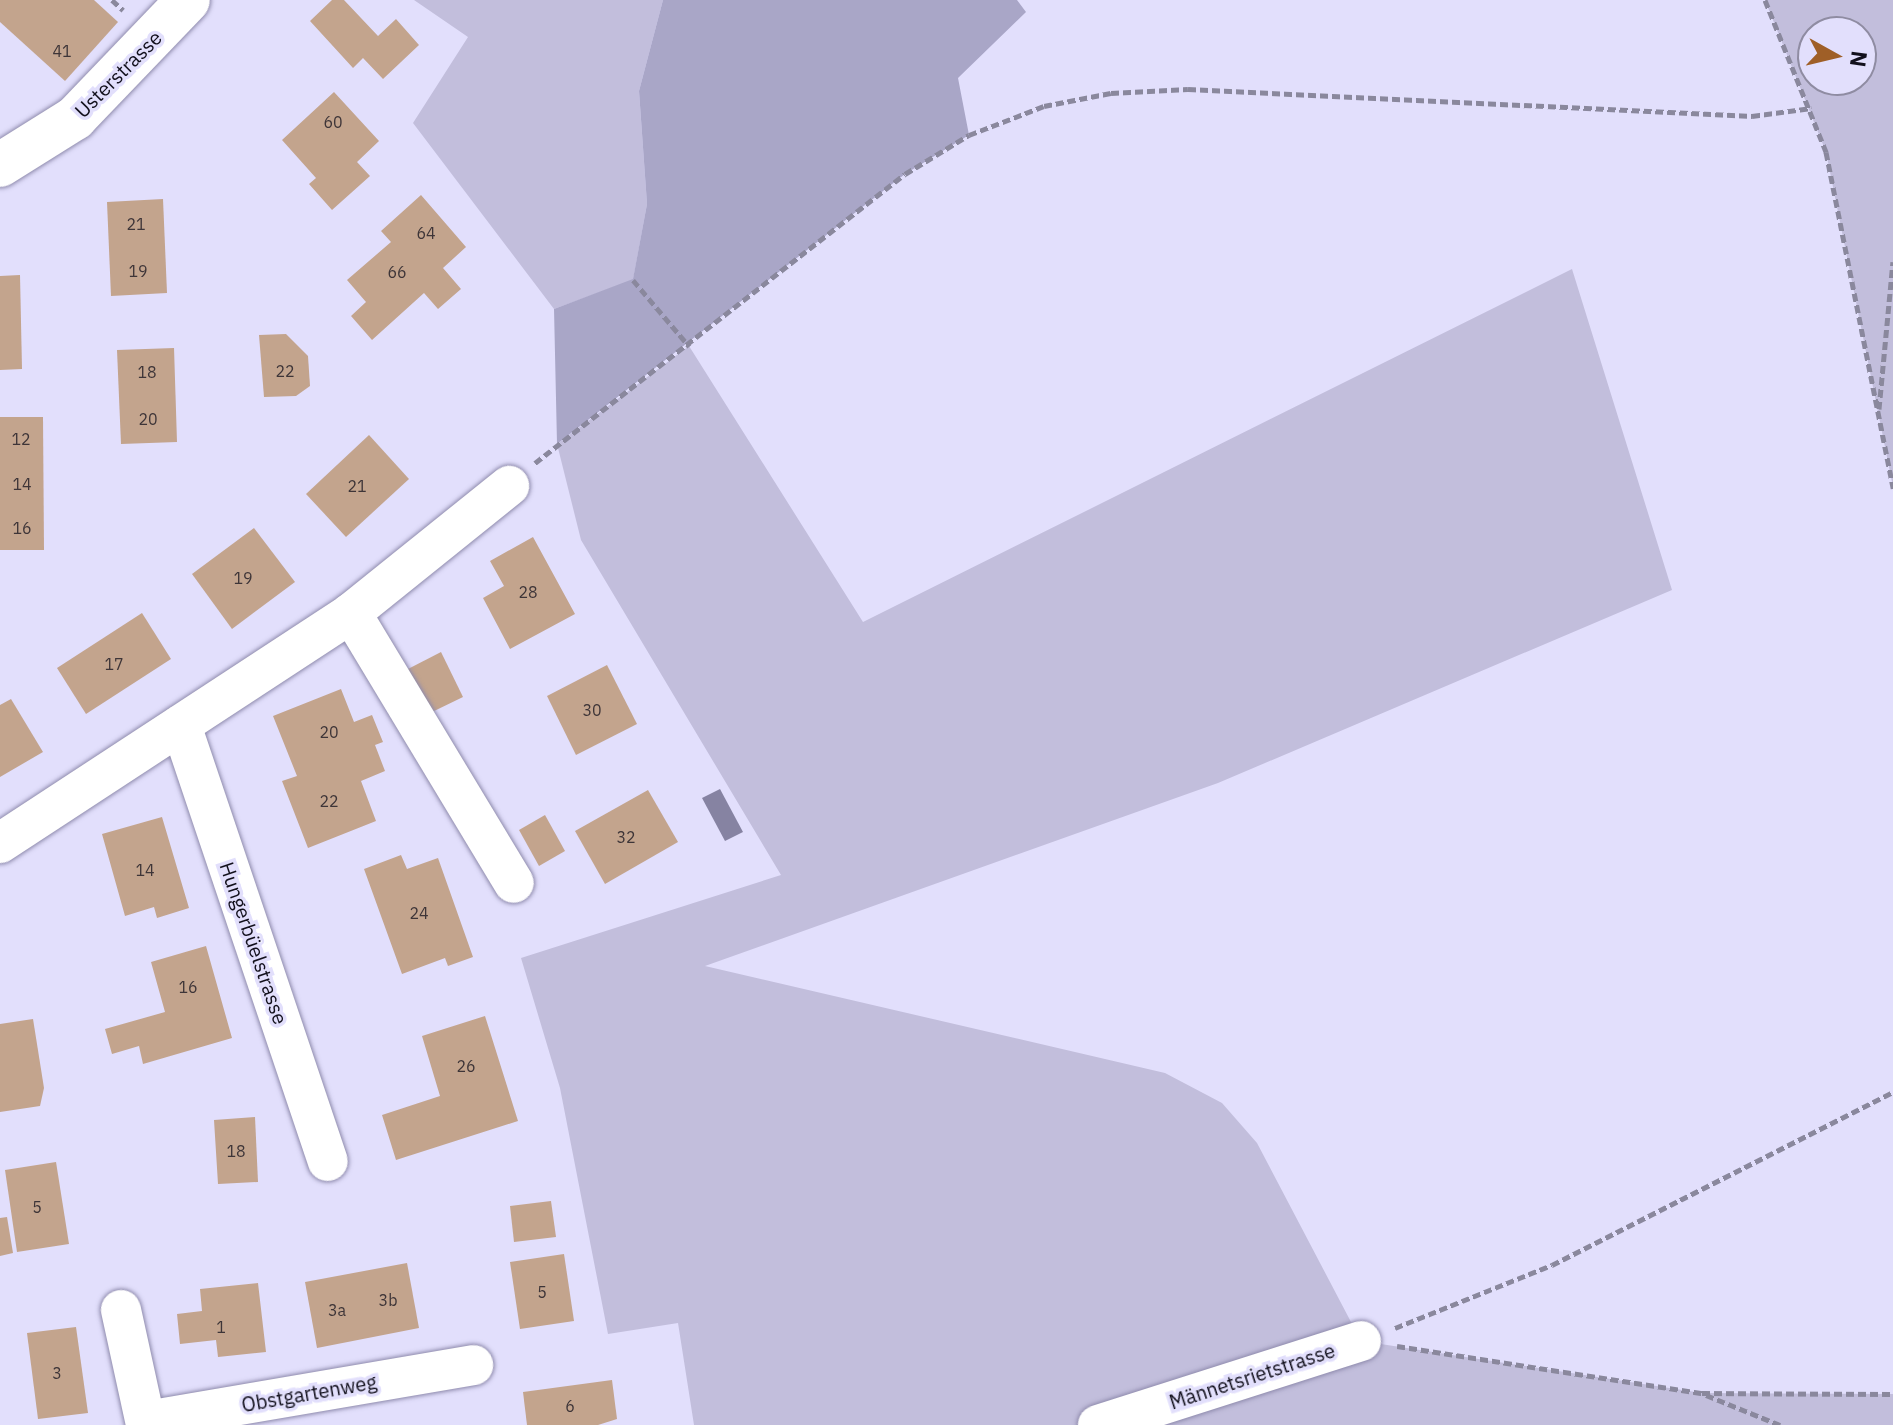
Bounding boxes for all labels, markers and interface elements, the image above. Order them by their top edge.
north arrow [1797,16,1877,96]
street label: Usterstrasse [69,25,167,123]
house number: 41 [52,41,72,61]
text: N [1844,49,1875,69]
house number: 60 [323,112,343,132]
house number: 21 [126,214,146,234]
house number: 64 [416,223,436,243]
house number: 19 [128,261,148,281]
house number: 66 [387,262,407,282]
house number: 22 [275,361,295,381]
house number: 18 [137,362,157,382]
house number: 20 [138,409,158,429]
house number: 12 [11,429,31,449]
house number: 14 [12,474,32,494]
house number: 21 [347,476,367,496]
house number: 16 [12,518,32,538]
house number: 19 [233,568,253,588]
house number: 28 [518,582,538,602]
house number: 17 [104,654,124,674]
house number: 30 [582,700,602,720]
house number: 20 [319,722,339,742]
house number: 22 [319,791,339,811]
house number: 32 [616,827,636,847]
street label: Hungerbüelstrasse [215,859,293,1027]
house number: 14 [135,860,155,880]
house number: 24 [409,903,429,923]
house number: 16 [178,977,198,997]
house number: 26 [456,1056,476,1076]
house number: 18 [226,1141,246,1161]
house number: 5 [32,1197,42,1217]
house number: 5 [537,1282,547,1302]
house number: 3b [379,1290,397,1310]
house number: 3a [328,1300,346,1320]
house number: 1 [216,1317,226,1337]
street label: Männetsrietstrasse [1166,1338,1338,1414]
house number: 3 [52,1363,62,1383]
street label: Obstgartenweg [240,1369,378,1417]
house number: 6 [565,1396,575,1416]

